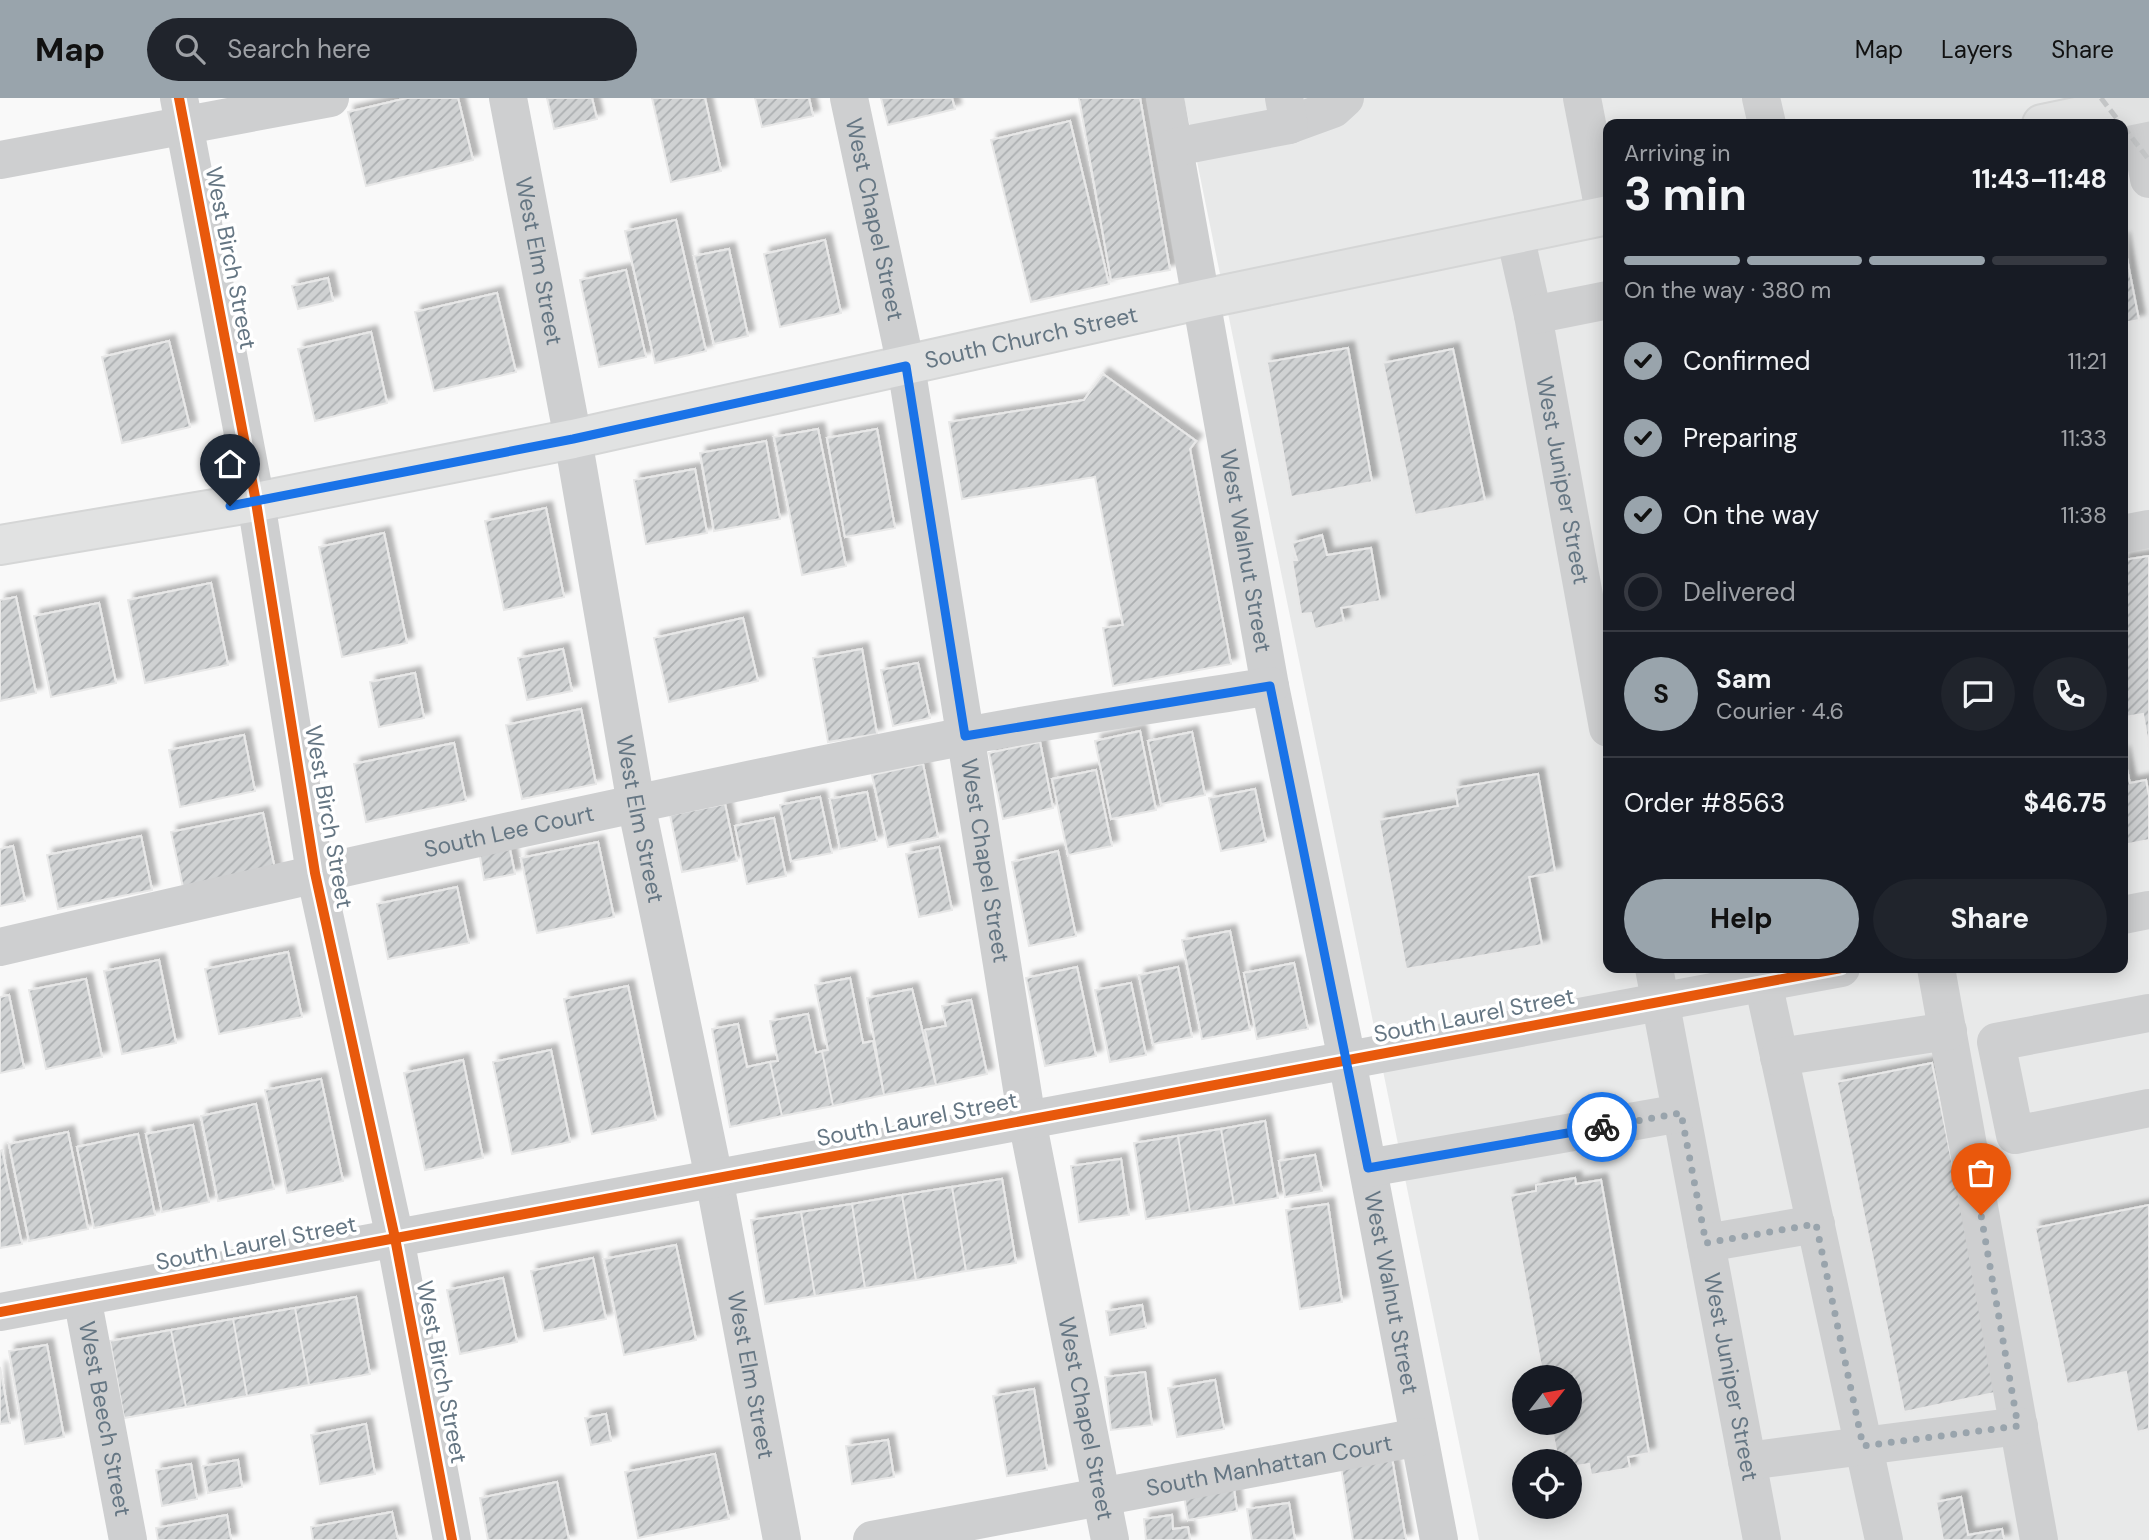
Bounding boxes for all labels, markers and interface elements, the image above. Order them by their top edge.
search box [147,18,637,81]
text: Map [35,28,105,71]
icon: search [171,30,209,68]
text: Search here [227,32,371,66]
text: Map [1855,34,1903,65]
text: Layers [1941,34,2013,65]
text: Share [2051,34,2114,65]
street label: West Chapel Street [839,115,911,323]
text: Arriving in [1624,138,1730,168]
text: 11:43–11:48 [1972,162,2107,196]
street label: West Birch Street [199,164,263,352]
text: 3 min [1624,164,1747,224]
street label: West Elm Street [508,175,570,348]
text: On the way · 380 m [1624,275,1831,305]
street label: South Church Street [922,299,1140,375]
icon: check [1624,342,1662,380]
text: Confirmed [1683,344,1810,378]
text: 11:21 [2068,346,2107,376]
street label: West Juniper Street [1529,374,1597,587]
icon: check [1624,419,1662,457]
text: Preparing [1683,421,1798,455]
text: 11:33 [2061,423,2107,453]
pin [200,434,260,506]
icon: home [211,445,249,483]
street label: West Walnut Street [1213,447,1279,655]
icon: check [1624,496,1662,534]
text: On the way [1683,498,1819,532]
text: 11:38 [2060,500,2107,530]
text: Delivered [1683,575,1796,609]
button: chat [1941,657,2015,731]
button: phone [2033,657,2107,731]
text: Sam [1716,662,1771,696]
text: S [1653,677,1669,711]
text: Courier · 4.6 [1716,696,1844,726]
street label: West Birch Street [298,723,360,911]
street label: West Elm Street [609,733,671,906]
street label: West Chapel Street [954,756,1017,965]
text: Order #8563 [1624,786,1785,820]
text: $46.75 [2023,786,2107,820]
street label: South Lee Court [421,798,597,864]
button: Help [1624,879,1859,959]
button: Share [1873,879,2107,959]
street label: South Laurel Street [1371,981,1577,1049]
street label: South Laurel Street [814,1085,1020,1153]
courier [1567,1092,1637,1162]
icon: bike [1583,1108,1621,1146]
pin [1951,1143,2011,1215]
icon: bag [1962,1154,2000,1192]
street label: West Walnut Street [1357,1189,1426,1397]
street label: South Laurel Street [153,1209,359,1277]
street label: West Juniper Street [1697,1270,1766,1483]
street label: West Birch Street [410,1278,474,1466]
street label: West Elm Street [721,1288,781,1461]
street label: West Chapel Street [1051,1314,1121,1523]
street label: West Beech Street [72,1319,138,1519]
north arrow [1512,1365,1582,1435]
map controls [1512,1365,1582,1519]
street label: South Manhattan Court [1143,1427,1395,1503]
button: locate [1512,1449,1582,1519]

